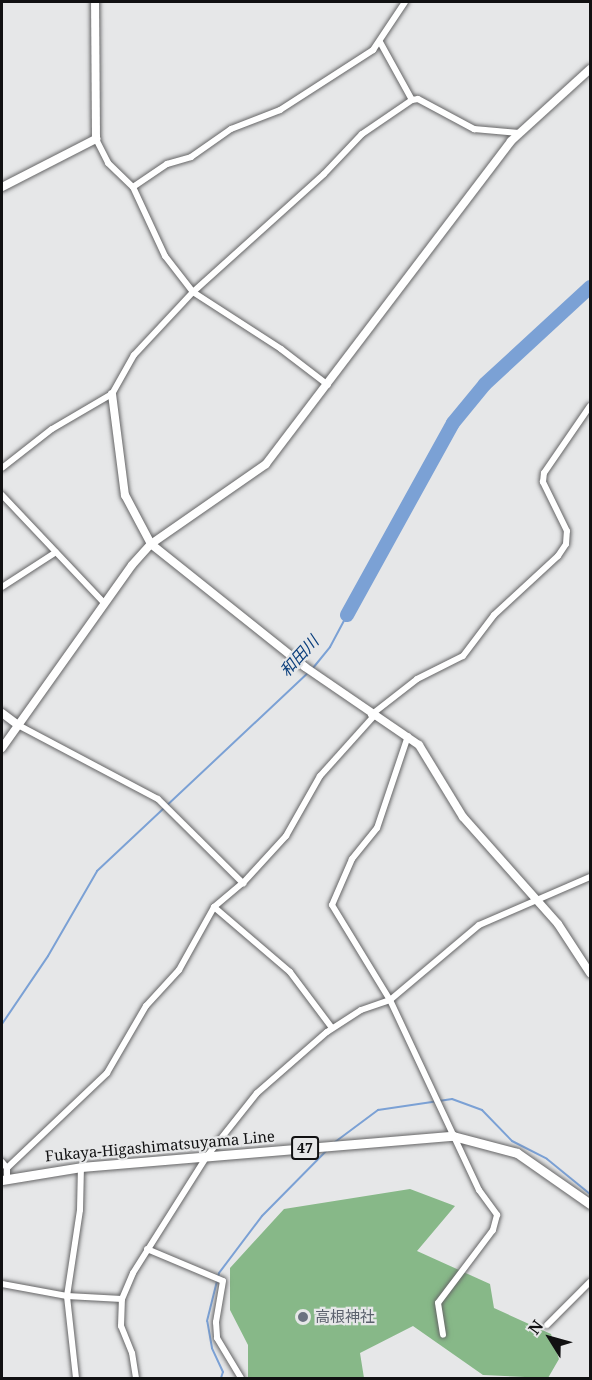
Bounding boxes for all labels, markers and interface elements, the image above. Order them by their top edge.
water label: 和田川 [276,632,322,680]
street label: Fukaya-Higashimatsuyama Line [44,1127,276,1165]
road number: 47 [290,1137,320,1159]
place label: 高根神社 [315,1308,375,1326]
north arrow [520,1308,580,1368]
marker: 高根神社 [296,1310,310,1324]
text: N [523,1316,548,1339]

